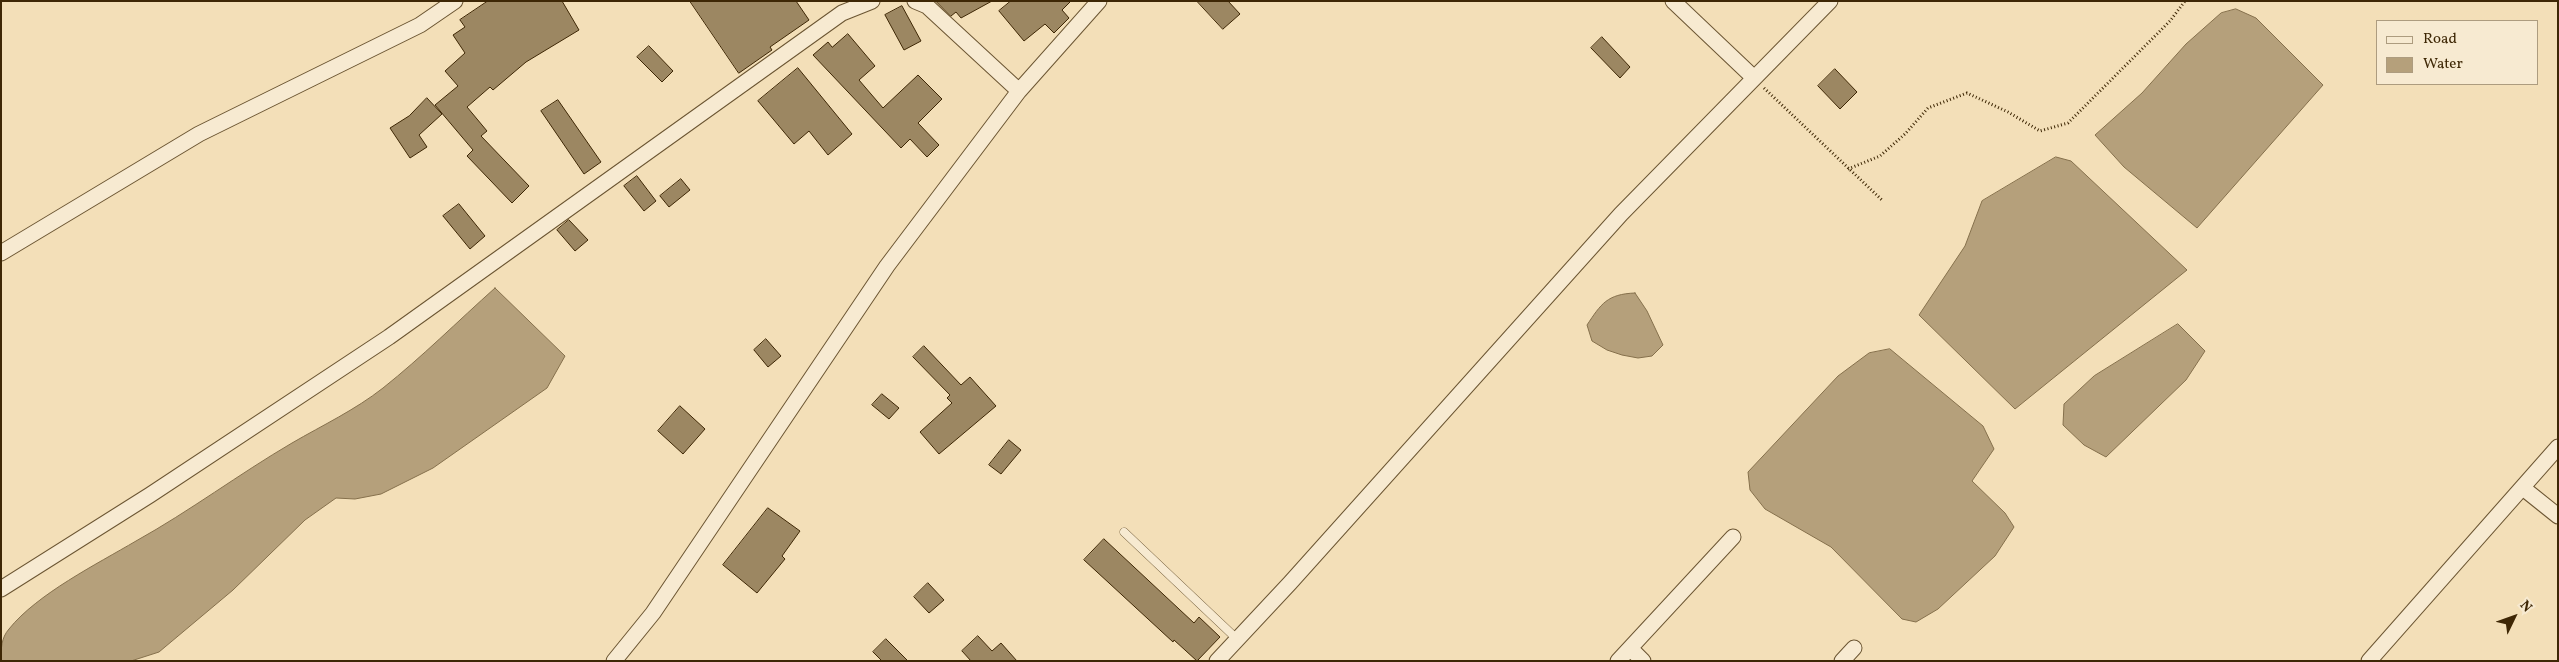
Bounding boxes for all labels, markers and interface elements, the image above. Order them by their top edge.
legend [2376,20,2539,85]
text: Road [2423,29,2457,50]
text: Water [2423,54,2463,75]
north arrow [2489,592,2539,642]
text: N [2515,596,2536,617]

